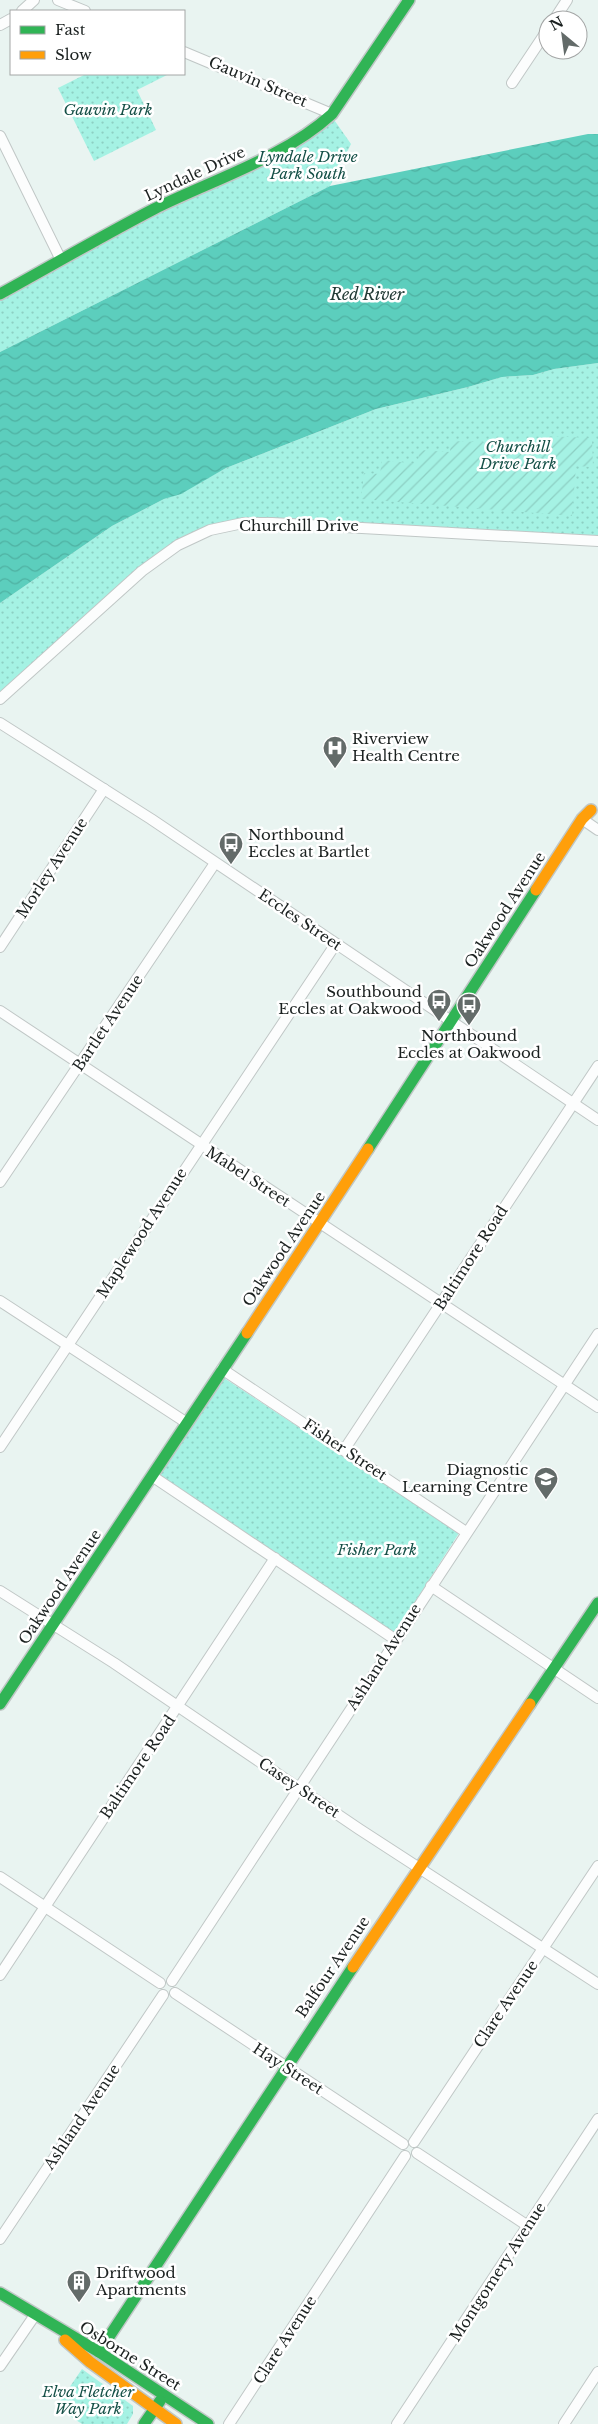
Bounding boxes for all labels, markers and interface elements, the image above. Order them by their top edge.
legend [10,10,185,75]
north arrow [538,10,588,60]
text: N [547,13,567,35]
text: Fast [55,20,86,39]
text: Slow [55,45,92,64]
street label: Gauvin Street [206,52,311,111]
park label: Gauvin Park [63,100,153,119]
street label: Lyndale Drive [141,142,248,205]
park label: Lyndale Drive Park South [257,147,358,183]
water label: Red River [329,284,405,304]
park label: Churchill Drive Park [479,437,556,473]
street label: Churchill Drive [239,516,359,535]
place label: Riverview Health Centre [352,729,460,765]
hospital icon: Riverview Health Centre [322,735,348,769]
street label: Morley Avenue [12,814,91,922]
place label: Northbound Eccles at Bartlet [248,825,370,861]
bus stop icon: Northbound Eccles at Bartlet [218,831,244,865]
street label: Oakwood Avenue [460,848,549,971]
street label: Eccles Street [255,885,346,955]
street label: Bartlet Avenue [68,971,147,1075]
place label: Southbound Eccles at Oakwood [278,982,422,1018]
bus stop icon: Southbound Eccles at Oakwood [426,988,452,1022]
bus stop icon: Northbound Eccles at Oakwood [456,992,482,1026]
place label: Northbound Eccles at Oakwood [397,1026,541,1062]
street label: Mabel Street [202,1142,295,1211]
street label: Maplewood Avenue [92,1164,191,1301]
street label: Oakwood Avenue [238,1188,329,1310]
street label: Baltimore Road [430,1202,512,1314]
street label: Fisher Street [300,1415,391,1485]
place label: Diagnostic Learning Centre [402,1460,528,1496]
school or university icon: Diagnostic Learning Centre [533,1466,559,1500]
street label: Oakwood Avenue [14,1526,105,1648]
park label: Fisher Park [336,1540,417,1559]
street label: Ashland Avenue [342,1600,425,1714]
street label: Baltimore Road [96,1711,179,1822]
street label: Casey Street [255,1753,344,1822]
street label: Balfour Avenue [292,1912,373,2021]
street label: Clare Avenue [469,1956,542,2051]
street label: Hay Street [249,2039,327,2099]
street label: Ashland Avenue [39,2060,124,2174]
street label: Montgomery Avenue [445,2198,550,2345]
place label: Driftwood Apartments [95,2263,187,2299]
building icon: Driftwood Apartments [66,2269,92,2303]
street label: Clare Avenue [249,2292,320,2388]
street label: Osborne Street [76,2317,185,2395]
park label: Elva Fletcher Way Park [41,2382,135,2418]

